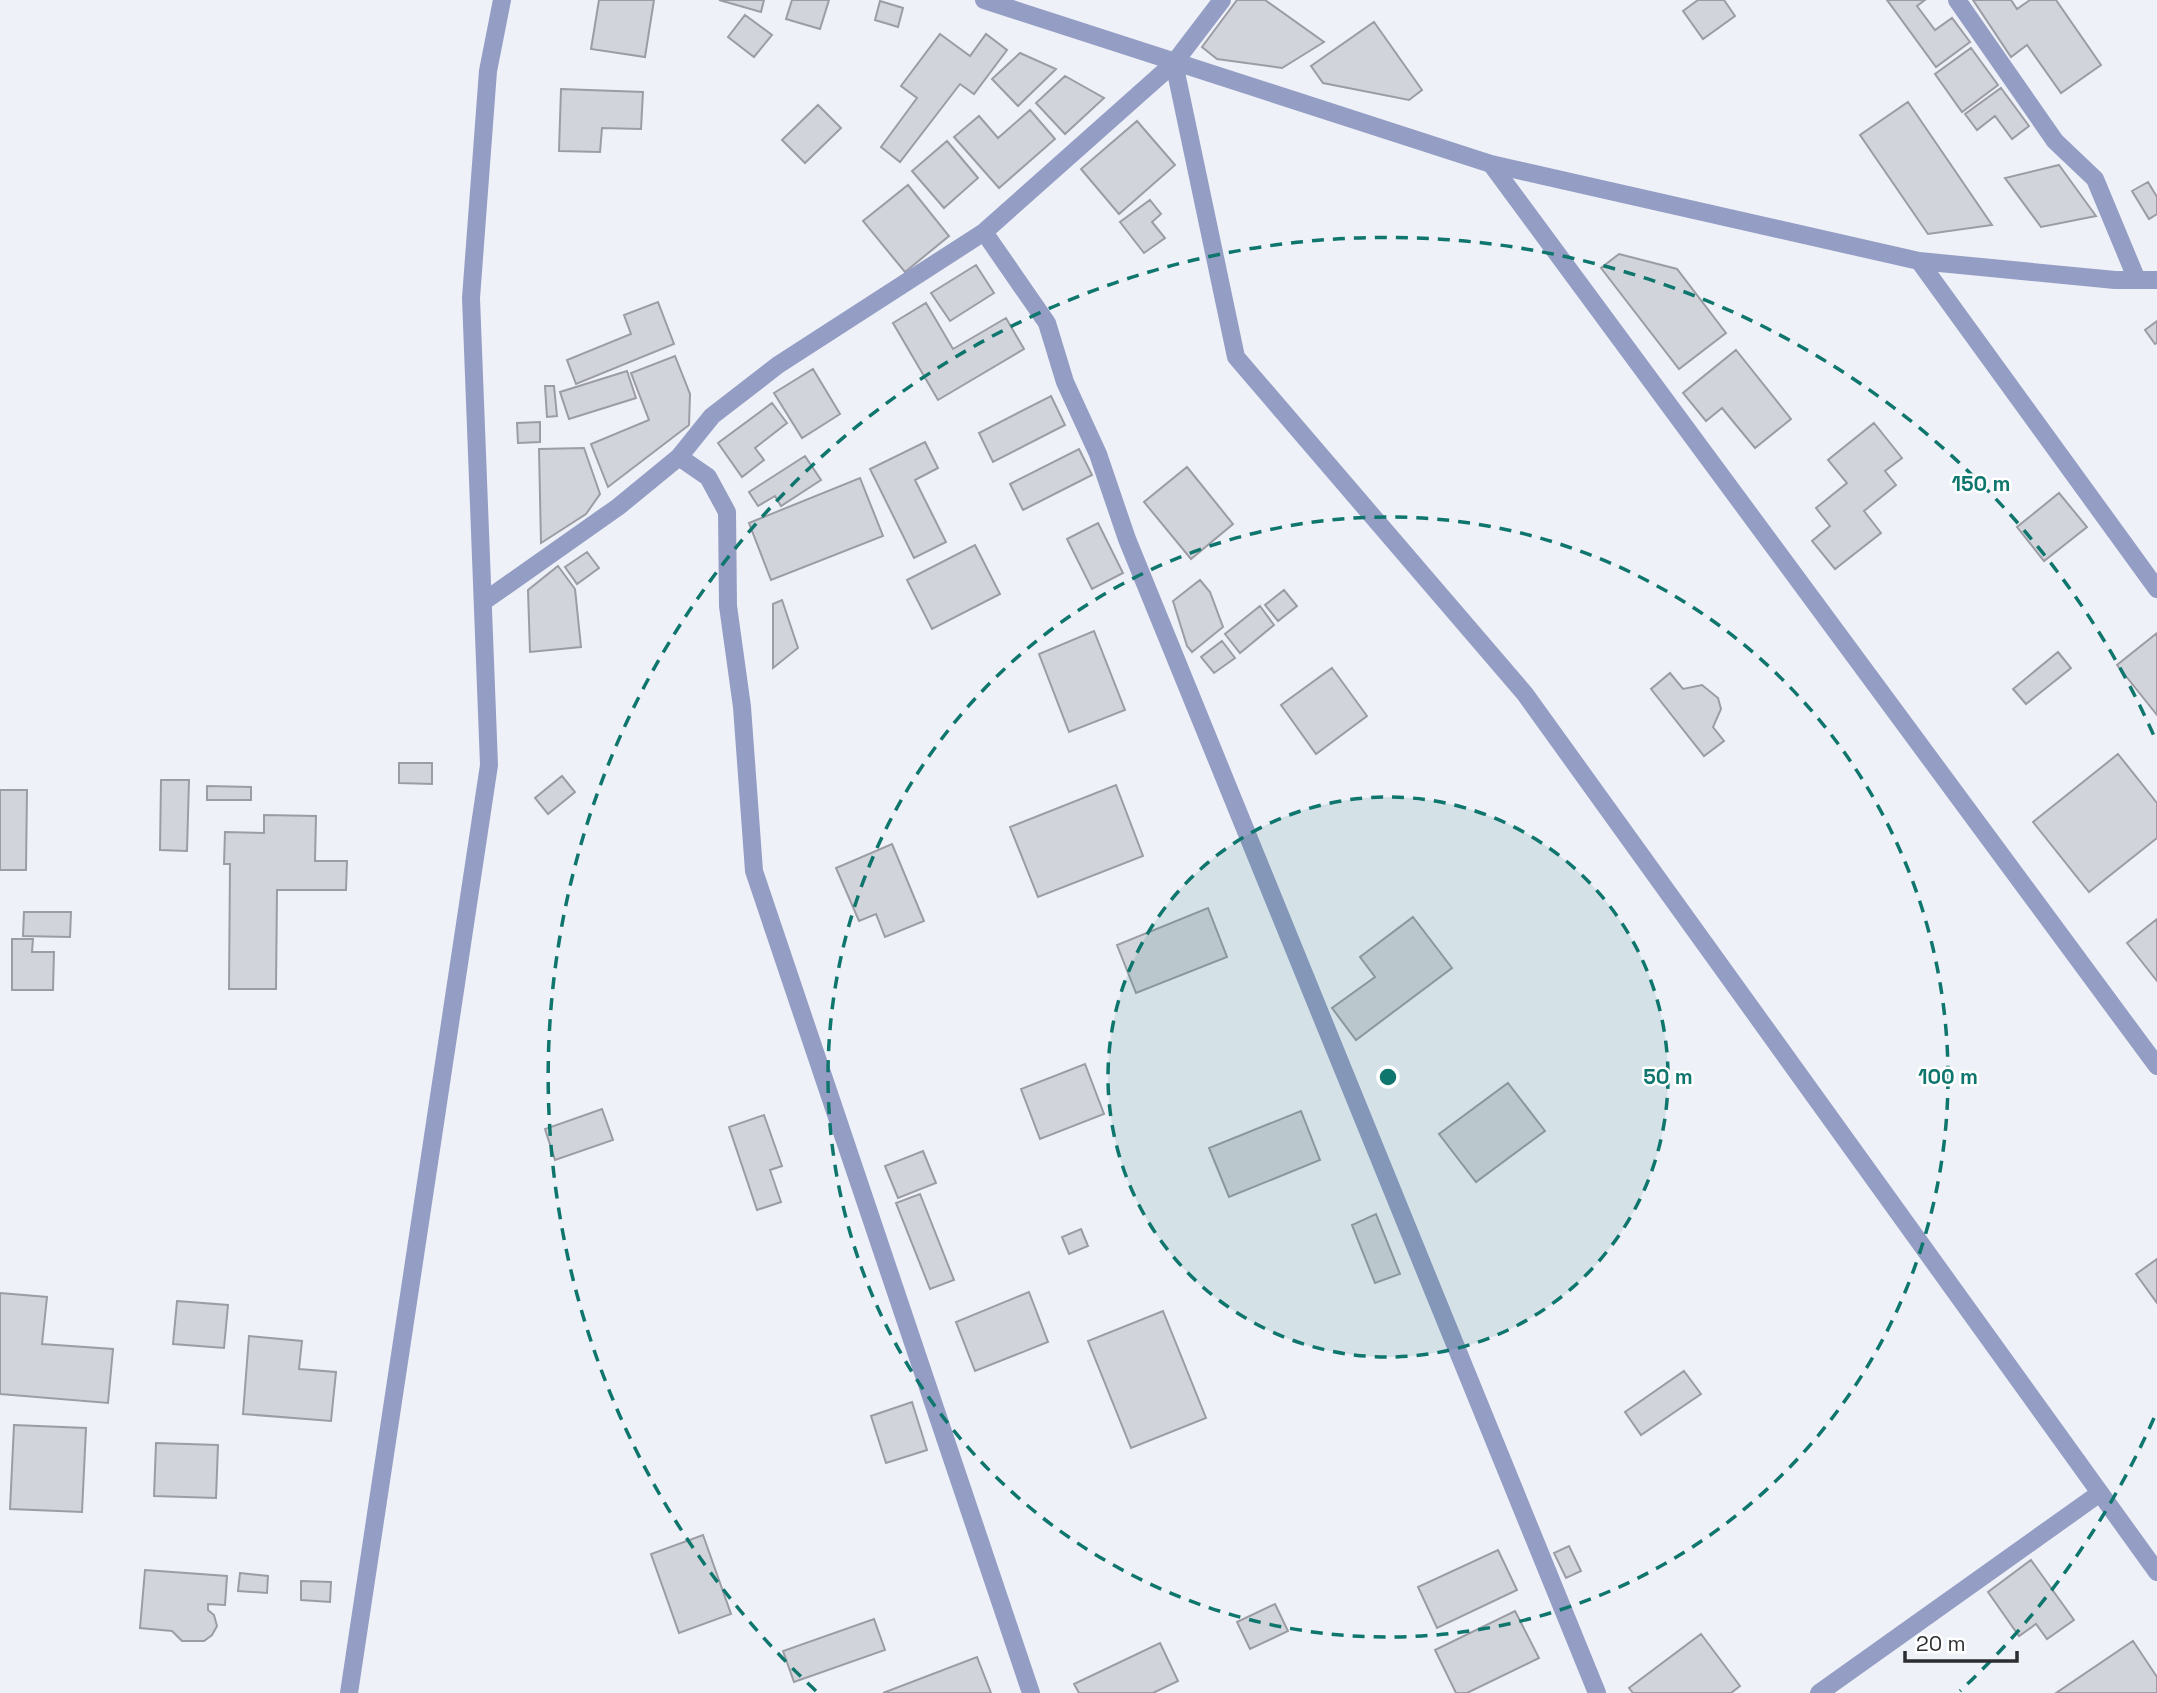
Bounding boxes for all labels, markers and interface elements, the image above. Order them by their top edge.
text: 150 m [1952,470,2010,497]
text: 50 m [1643,1063,1693,1090]
text: 100 m [1918,1063,1978,1090]
centre of rings [1376,1065,1400,1089]
scale bar [1905,1620,2017,1664]
text: 20 m [1916,1630,1966,1657]

